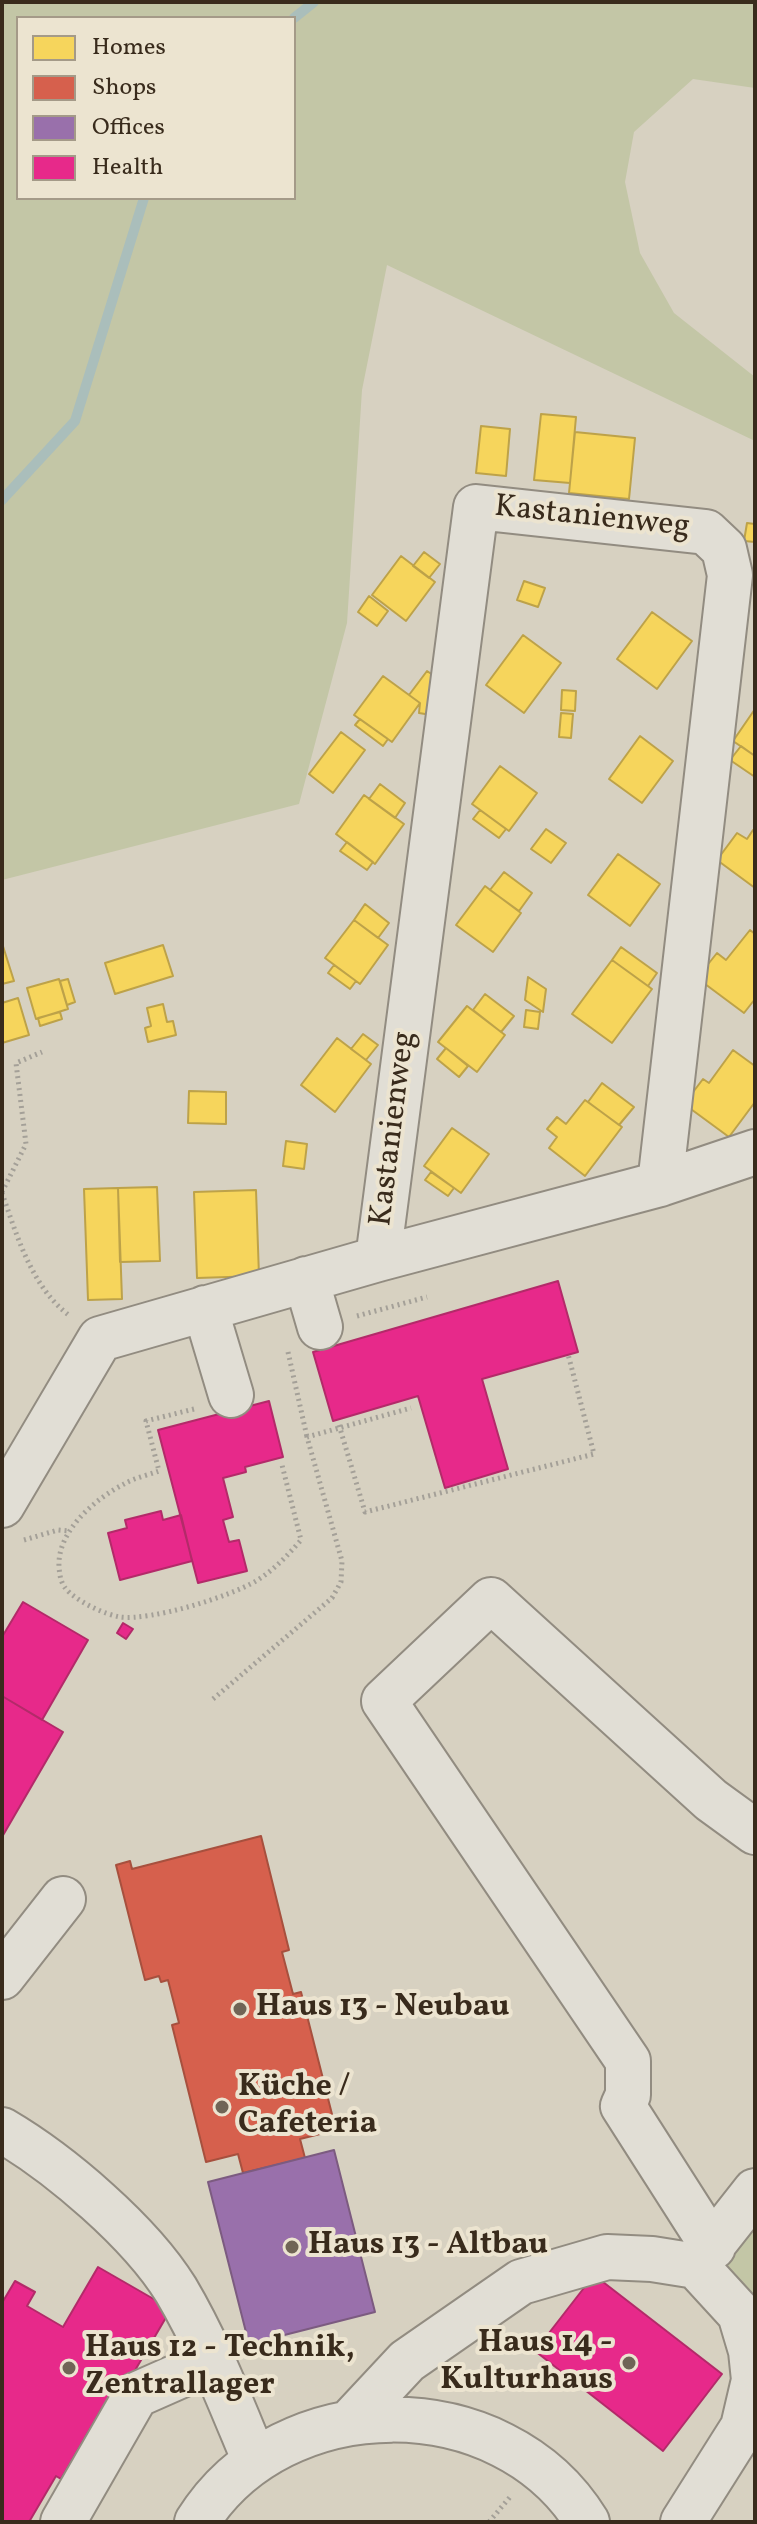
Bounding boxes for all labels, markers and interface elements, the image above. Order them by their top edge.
legend [16,16,296,200]
text: Homes [92,31,166,65]
text: Shops [92,71,156,105]
text: Offices [92,111,165,145]
text: Health [92,151,163,185]
street label: Kastanienweg [492,490,692,548]
street label: Kastanienweg [364,1029,426,1229]
place label: Haus 13 - Neubau [256,1990,509,2028]
marker: Haus 13 - Neubau [231,2000,249,2018]
place label: Küche / Cafeteria [238,2070,377,2145]
marker: Küche / Cafeteria [213,2098,231,2116]
place label: Haus 13 - Altbau [308,2228,548,2266]
marker: Haus 13 - Altbau [283,2238,301,2256]
place label: Haus 14 - Kulturhaus [440,2326,613,2401]
place label: Haus 12 - Technik, Zentrallager [85,2331,355,2406]
marker: Haus 14 - Kulturhaus [620,2354,638,2372]
marker: Haus 12 - Technik, Zentrallager [60,2359,78,2377]

